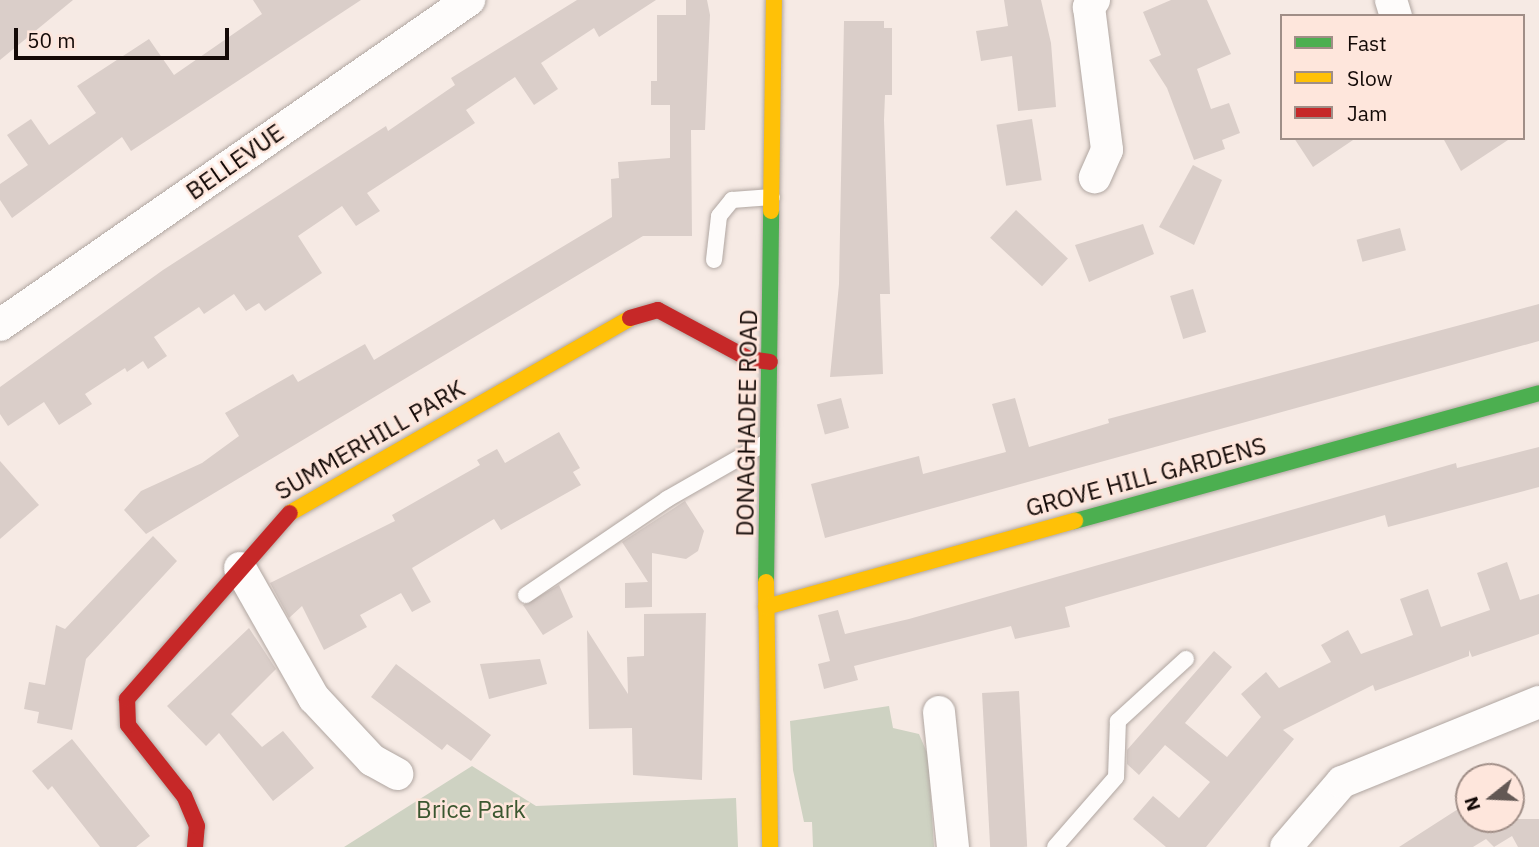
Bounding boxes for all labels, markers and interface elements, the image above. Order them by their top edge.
scale bar [18,14,233,58]
legend [1280,14,1525,140]
text: 50 m [27,26,76,54]
text: Fast [1347,29,1387,57]
text: Slow [1347,64,1393,92]
text: Jam [1347,99,1387,127]
street label: BELLEVUE [181,118,289,206]
street label: DONAGHADEE ROAD [731,309,763,537]
street label: SUMMERHILL PARK [270,374,470,506]
street label: GROVE HILL GARDENS [1023,431,1269,523]
north arrow [1455,763,1525,833]
text: N [1458,794,1485,814]
park label: Brice Park [416,796,526,824]

